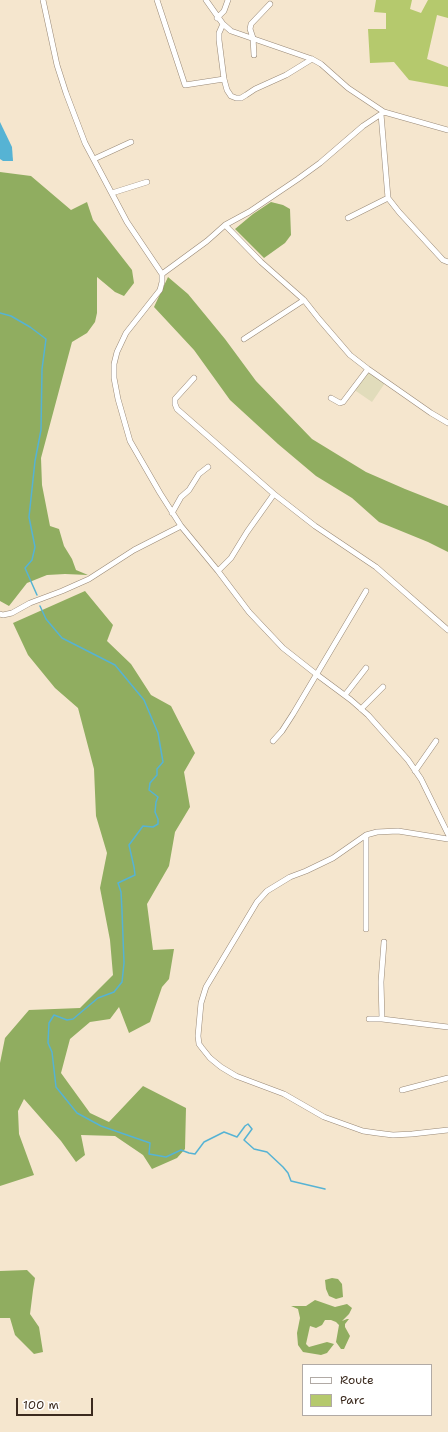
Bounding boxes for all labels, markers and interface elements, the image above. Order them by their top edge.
legend [302,1364,432,1416]
text: Route [340,1372,374,1388]
scale bar [18,1390,95,1416]
text: Parc [340,1392,365,1408]
text: 100 m [23,1397,59,1413]

